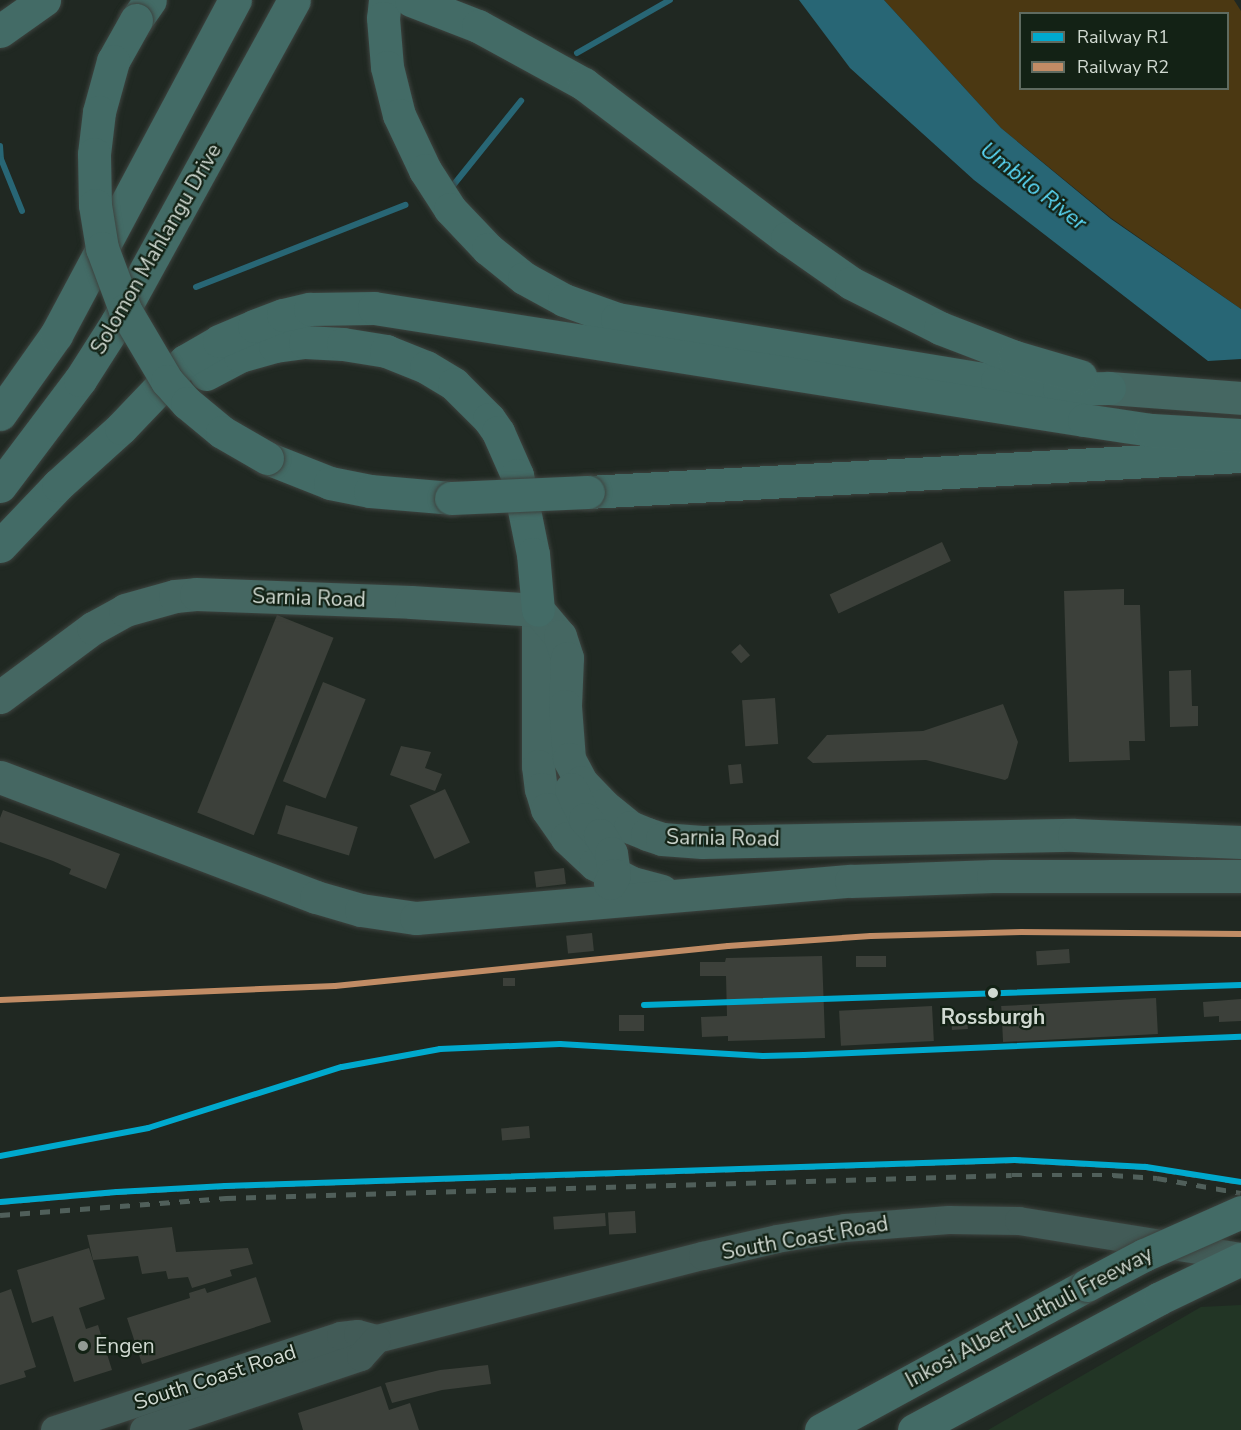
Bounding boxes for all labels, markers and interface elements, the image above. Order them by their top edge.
legend [1019,12,1229,90]
text: Railway R1 [1077,25,1169,49]
text: Railway R2 [1077,55,1169,79]
water label: Umbilo River [975,137,1091,237]
street label: Solomon Mahlangu Drive [85,139,227,359]
street label: Sarnia Road [252,583,366,613]
street label: Sarnia Road [666,824,780,852]
marker: Rossburgh [984,984,1002,1002]
place label: Rossburgh [941,1004,1045,1030]
street label: South Coast Road [720,1211,890,1265]
street label: Inkosi Albert Luthuli Freeway [901,1241,1157,1393]
place label: Engen [95,1333,155,1359]
marker: Engen [76,1339,90,1353]
street label: South Coast Road [131,1339,299,1415]

